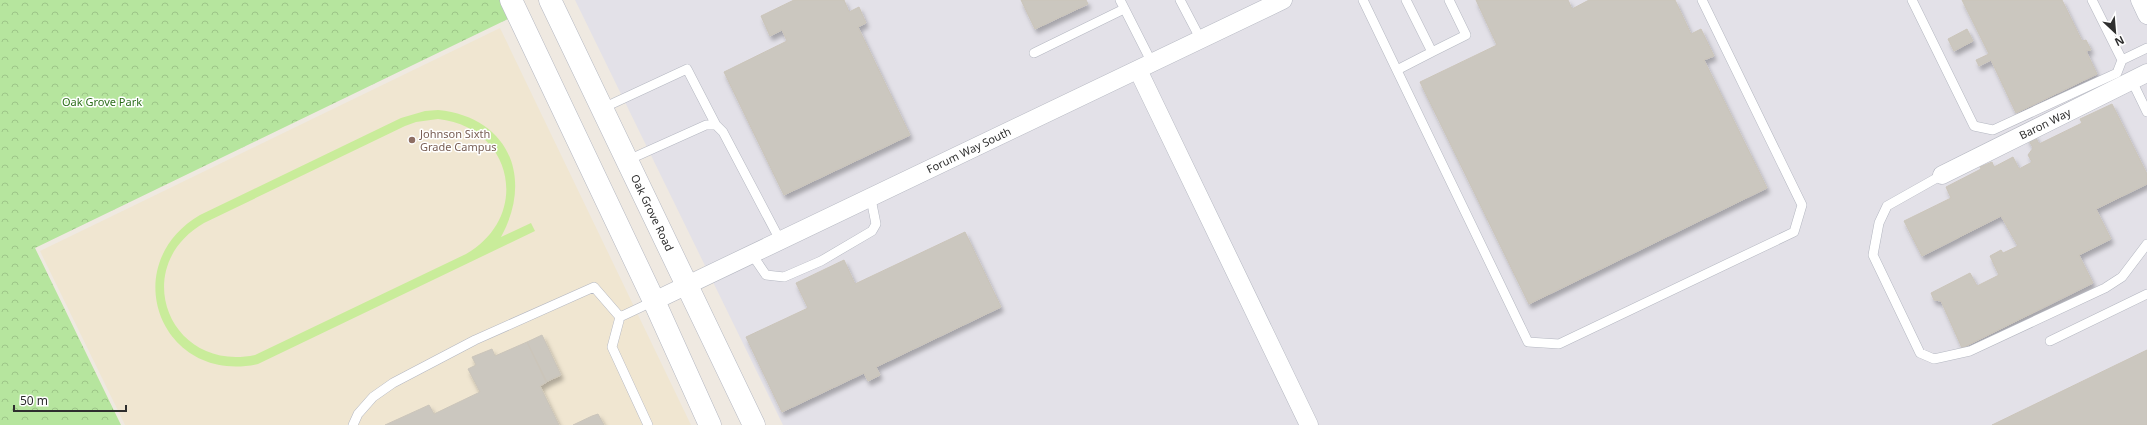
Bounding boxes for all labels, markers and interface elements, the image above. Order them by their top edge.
north arrow [2095,12,2135,52]
text: N [2112,33,2127,50]
park label: Oak Grove Park [62,94,142,109]
street label: Baron Way [2016,104,2073,142]
street label: Forum Way South [924,123,1013,177]
place label: Johnson Sixth Grade Campus [419,126,497,154]
marker: Johnson Sixth Grade Campus [407,135,417,145]
street label: Oak Grove Road [628,172,677,253]
scale bar [14,387,126,413]
text: 50 m [20,392,48,409]

